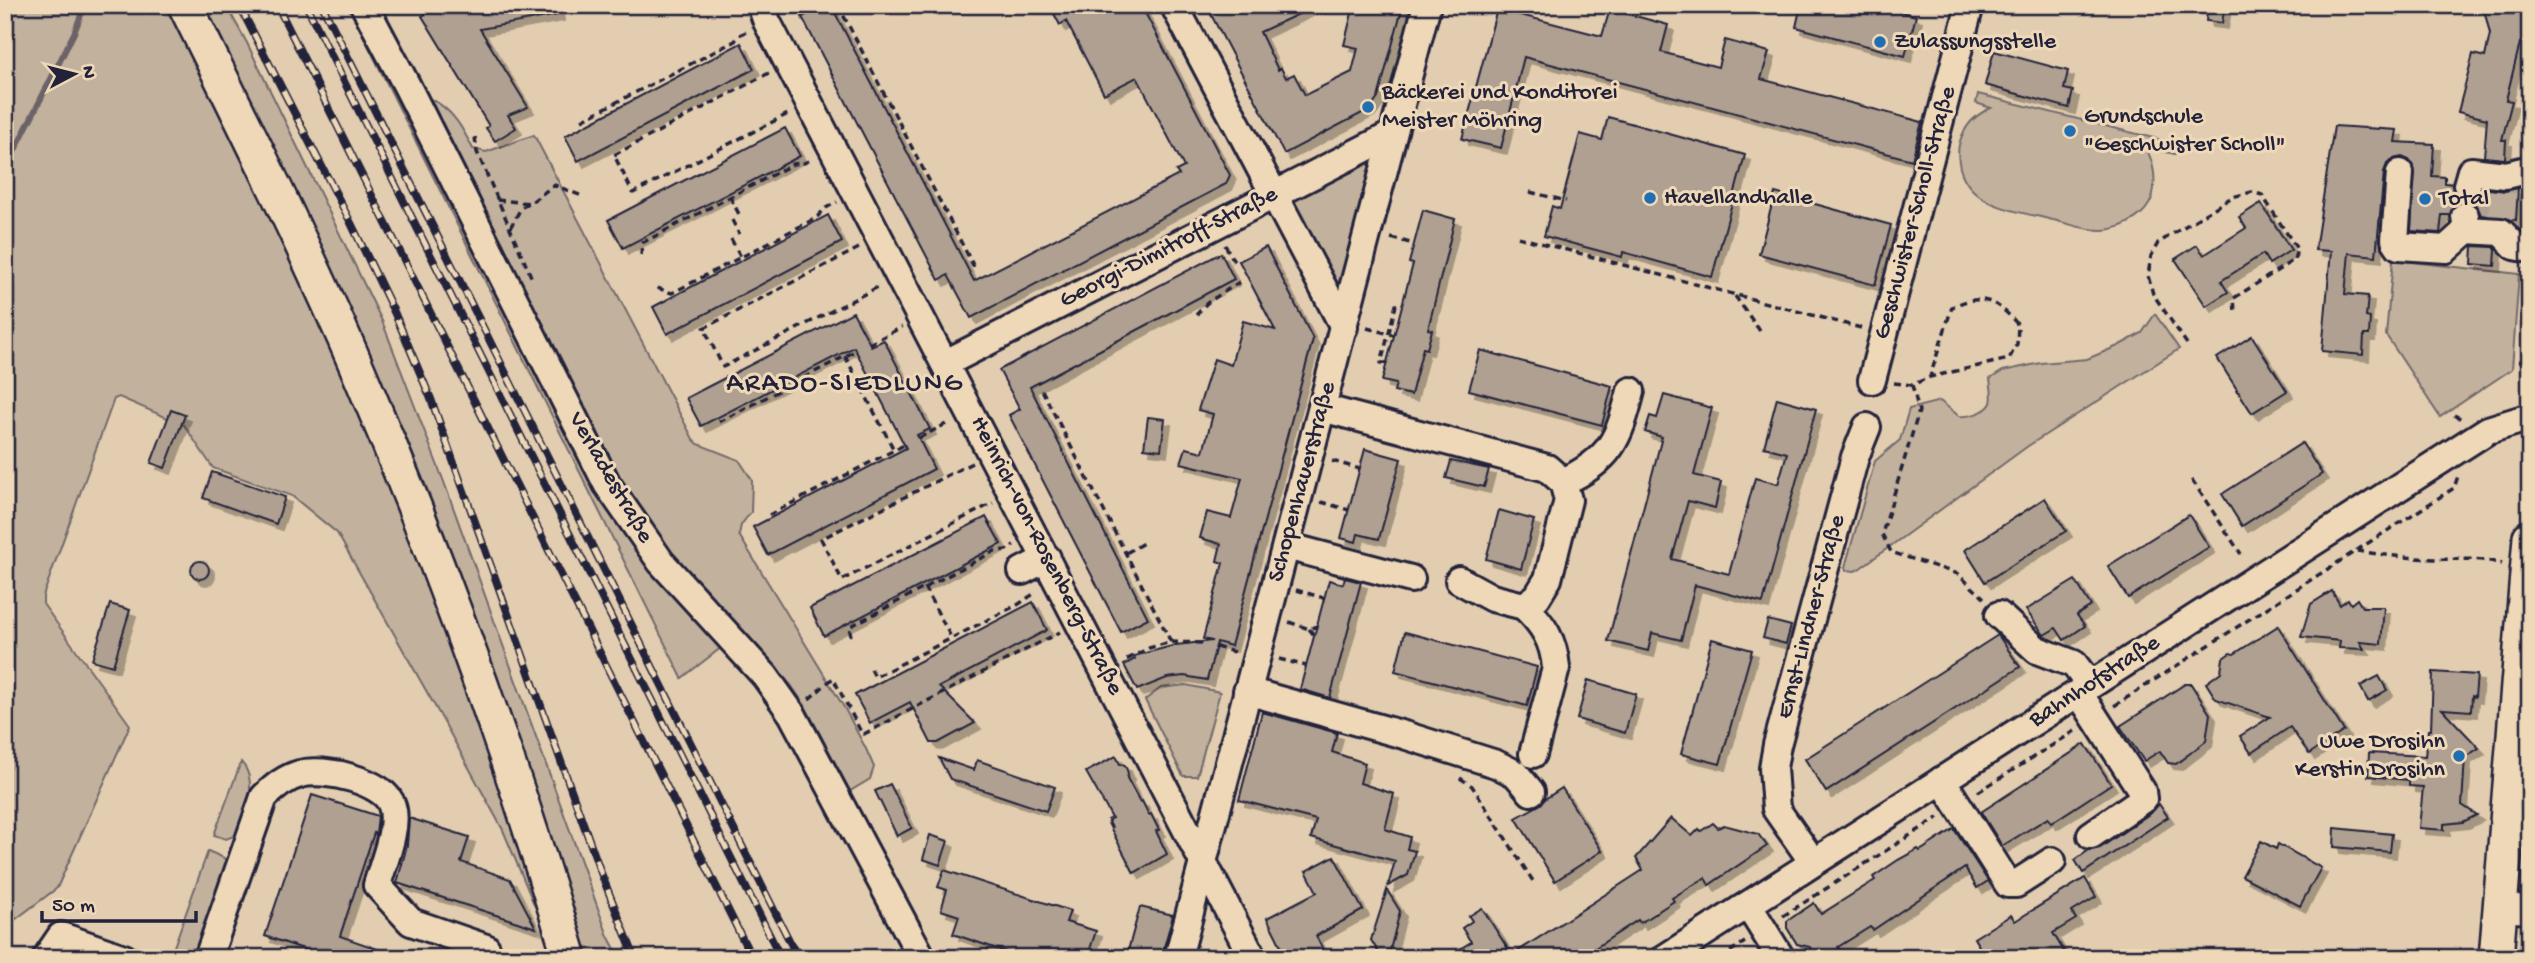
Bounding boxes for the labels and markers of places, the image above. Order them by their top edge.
place label: Zulassungsstelle [1894,28,2057,57]
marker: Zulassungsstelle [1872,34,1888,50]
place label: Bäckerei und Konditorei Meister Möhring [1381,79,1618,136]
marker: Bäckerei und Konditorei Meister Möhring [1360,99,1376,115]
place label: Grundschule "Geschwister Scholl" [2084,103,2286,160]
marker: Grundschule "Geschwister Scholl" [2062,123,2078,139]
place label: Havellandhalle [1664,184,1813,213]
place label: Total [2437,185,2489,214]
marker: Havellandhalle [1642,190,1658,206]
marker: Total [2417,191,2433,207]
place label: Uwe Drosihn Kerstin Drosihn [2295,728,2446,785]
marker: Uwe Drosihn Kerstin Drosihn [2451,748,2467,764]

